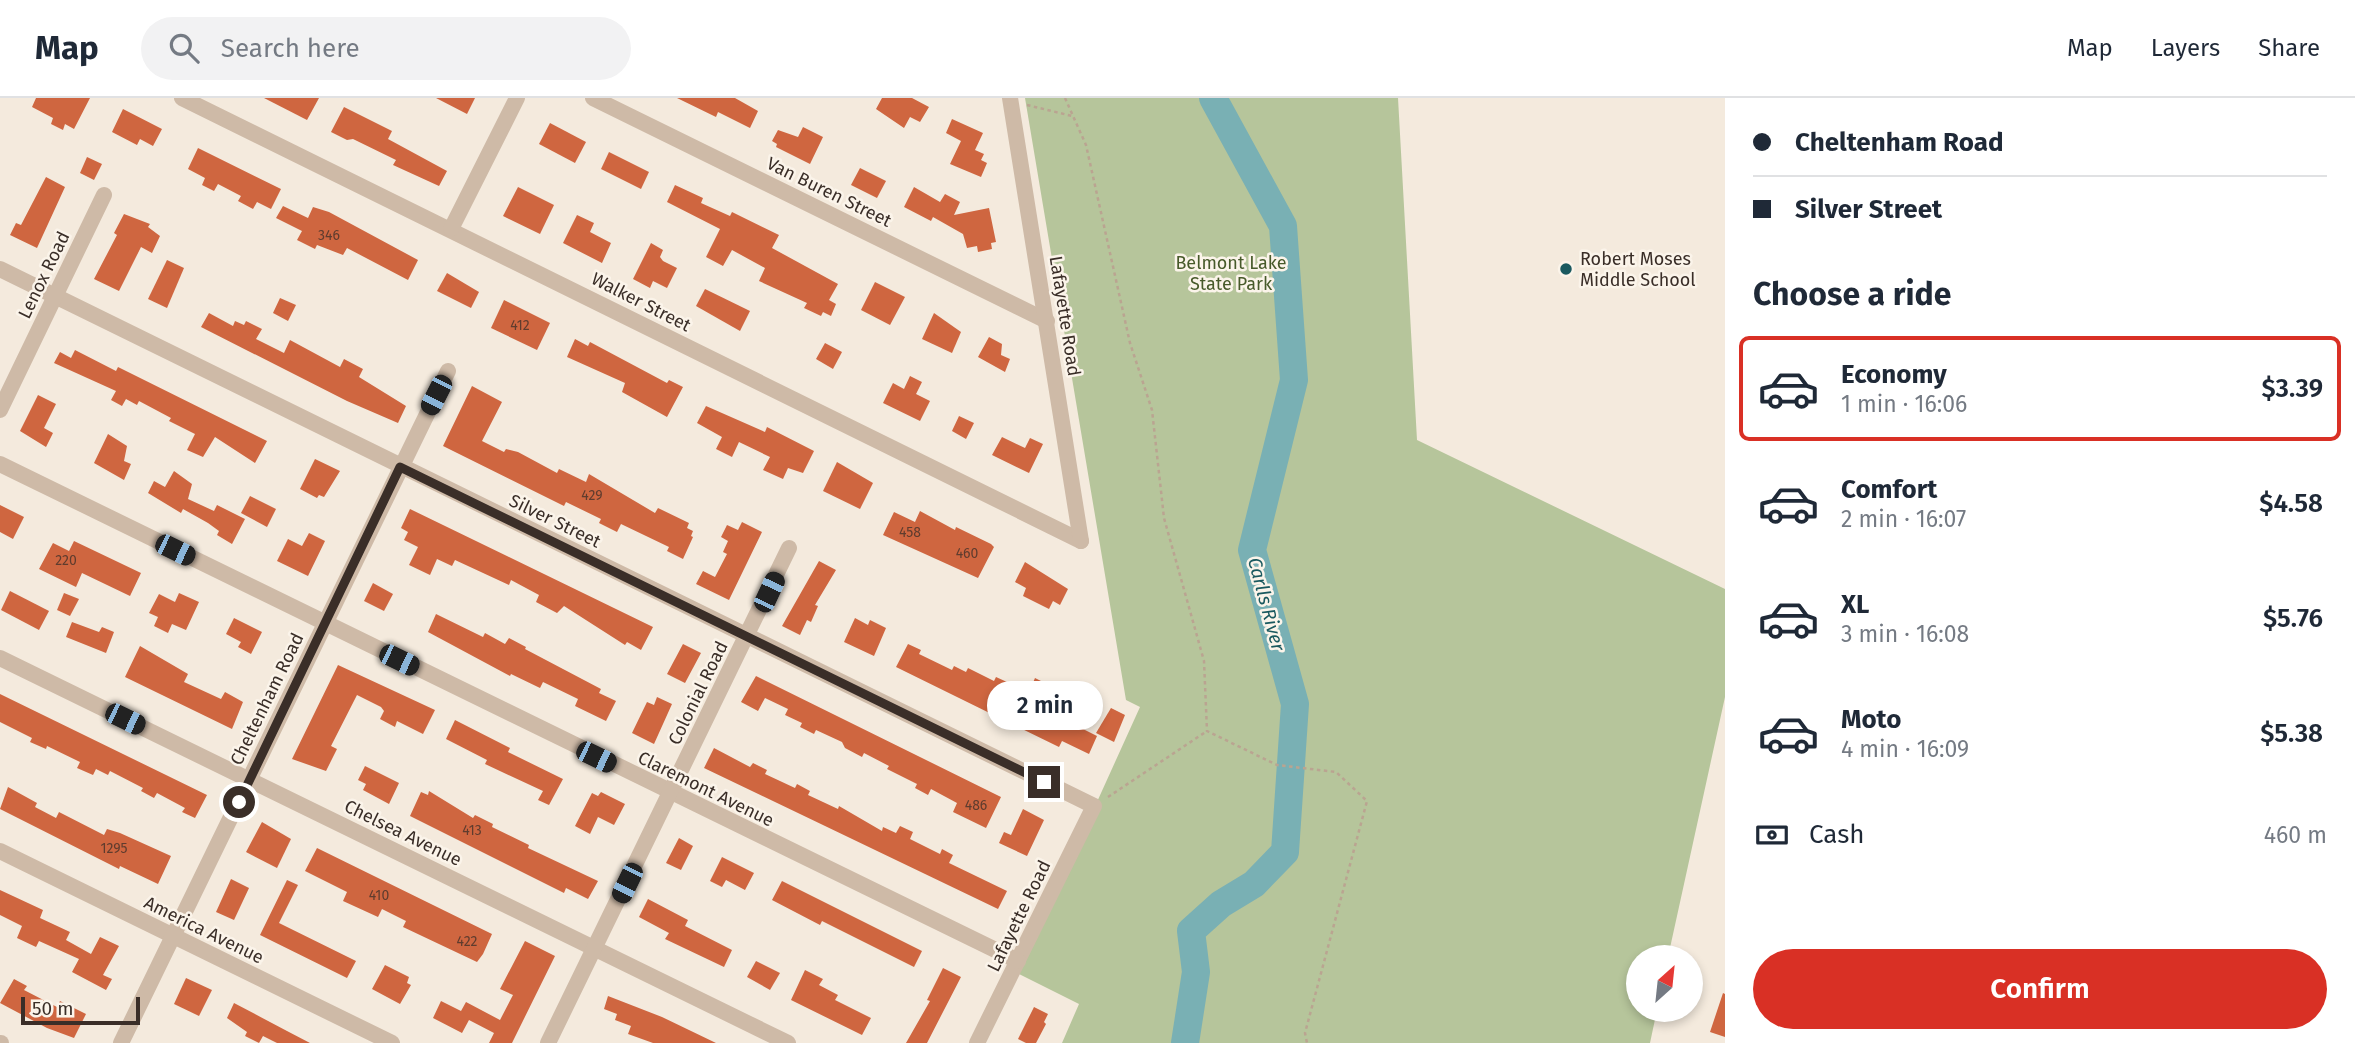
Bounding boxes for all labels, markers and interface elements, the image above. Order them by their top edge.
search box [141,17,631,80]
text: Map [35,28,99,68]
icon: search [165,29,203,67]
text: Search here [221,33,360,64]
text: Map [2067,34,2113,62]
text: Layers [2151,34,2220,62]
text: Share [2258,34,2320,62]
text: Cheltenham Road [1795,127,2004,158]
street label: Van Buren Street [763,152,895,232]
text: Silver Street [1795,194,1942,225]
house number: 346 [318,227,340,244]
street label: Lenox Road [13,228,75,322]
place label: Robert Moses Middle School [1580,248,1696,291]
park label: Belmont Lake State Park [1175,252,1287,295]
street label: Lafayette Road [1045,254,1085,378]
marker: Robert Moses Middle School [1558,261,1574,277]
street label: Walker Street [588,268,695,337]
text: Choose a ride [1753,275,1951,313]
house number: 412 [510,317,530,334]
icon: car [1757,357,1820,420]
text: Economy [1841,359,1947,390]
car [418,372,455,418]
text: $3.39 [2261,373,2323,404]
text: 1 min · 16:06 [1841,390,1967,418]
icon: car [1757,472,1820,535]
text: Comfort [1841,474,1937,505]
house number: 429 [581,487,603,504]
text: $4.58 [2259,488,2323,519]
street label: Silver Street [506,489,605,553]
text: 2 min · 16:07 [1841,505,1966,533]
house number: 458 [899,524,921,541]
car [152,531,199,569]
house number: 460 [956,545,979,562]
house number: 220 [55,552,77,569]
water label: Carlls River [1243,555,1290,654]
car [751,569,788,615]
icon: car [1757,587,1820,650]
text: XL [1841,589,1869,620]
text: $5.76 [2263,603,2323,634]
text: 3 min · 16:08 [1841,620,1969,648]
street label: Cheltenham Road [226,629,308,769]
street label: Colonial Road [663,638,733,748]
car [376,641,423,679]
callout: 2 min [986,680,1102,730]
text: 2 min [1017,691,1073,719]
car [102,700,149,738]
icon: car [1757,702,1820,765]
text: Moto [1841,704,1901,735]
text: $5.38 [2260,718,2323,749]
text: 4 min · 16:09 [1841,735,1969,763]
car [573,738,620,776]
street label: Claremont Avenue [634,747,778,831]
route end [1028,766,1060,798]
route start [223,786,255,818]
street label: Chelsea Avenue [341,795,465,871]
house number: 486 [965,797,987,814]
icon: cash [1753,816,1791,854]
text: Cash [1809,819,1865,850]
text: 460 m [2264,821,2327,849]
house number: 413 [462,822,482,839]
house number: 1295 [100,840,128,857]
street label: Lafayette Road [983,857,1055,975]
car [609,860,646,906]
house number: 410 [369,887,389,904]
street label: America Avenue [141,892,267,968]
house number: 422 [456,933,478,950]
north arrow [1626,945,1703,1022]
map controls [1626,945,1703,1022]
button: Confirm [1753,949,2327,1029]
scale bar [21,994,140,1026]
text: 50 m [32,997,73,1020]

